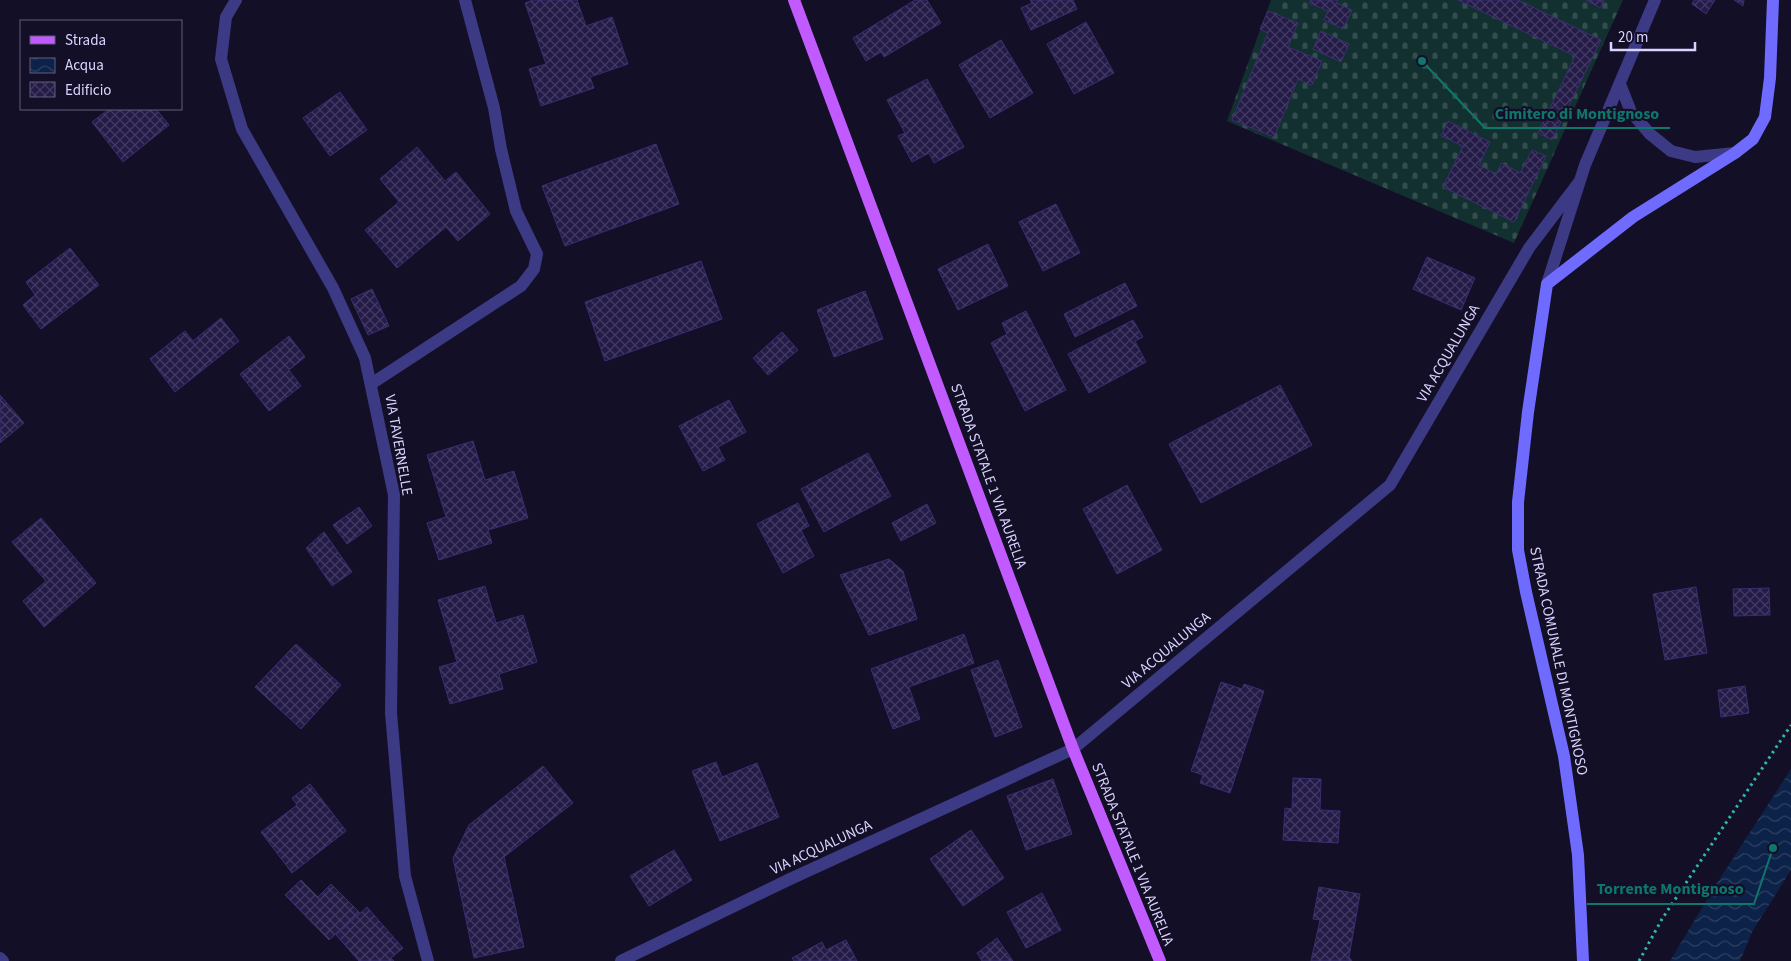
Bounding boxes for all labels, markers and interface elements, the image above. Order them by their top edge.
legend [20,20,182,110]
scale bar [1611,20,1695,52]
text: 20 m [1618,27,1648,48]
text: Strada [65,30,106,51]
text: Acqua [65,55,104,76]
text: Edificio [65,80,112,101]
callout: Cimitero di Montignoso [1485,97,1670,128]
text: Cimitero di Montignoso [1495,103,1659,125]
street label: VIA ACQUALUNGA [1412,300,1485,406]
street label: STRADA STATALE 1 VIA AURELIA [945,381,1032,572]
street label: VIA TAVERNELLE [379,393,418,497]
street label: STRADA COMUNALE DI MONTIGNOSO [1524,545,1593,777]
street label: VIA ACQUALUNGA [1117,606,1216,694]
street label: STRADA STATALE 1 VIA AURELIA [1086,760,1179,950]
street label: VIA ACQUALUNGA [767,814,876,880]
callout: Torrente Montignoso [1587,873,1754,904]
text: Torrente Montignoso [1596,878,1744,900]

